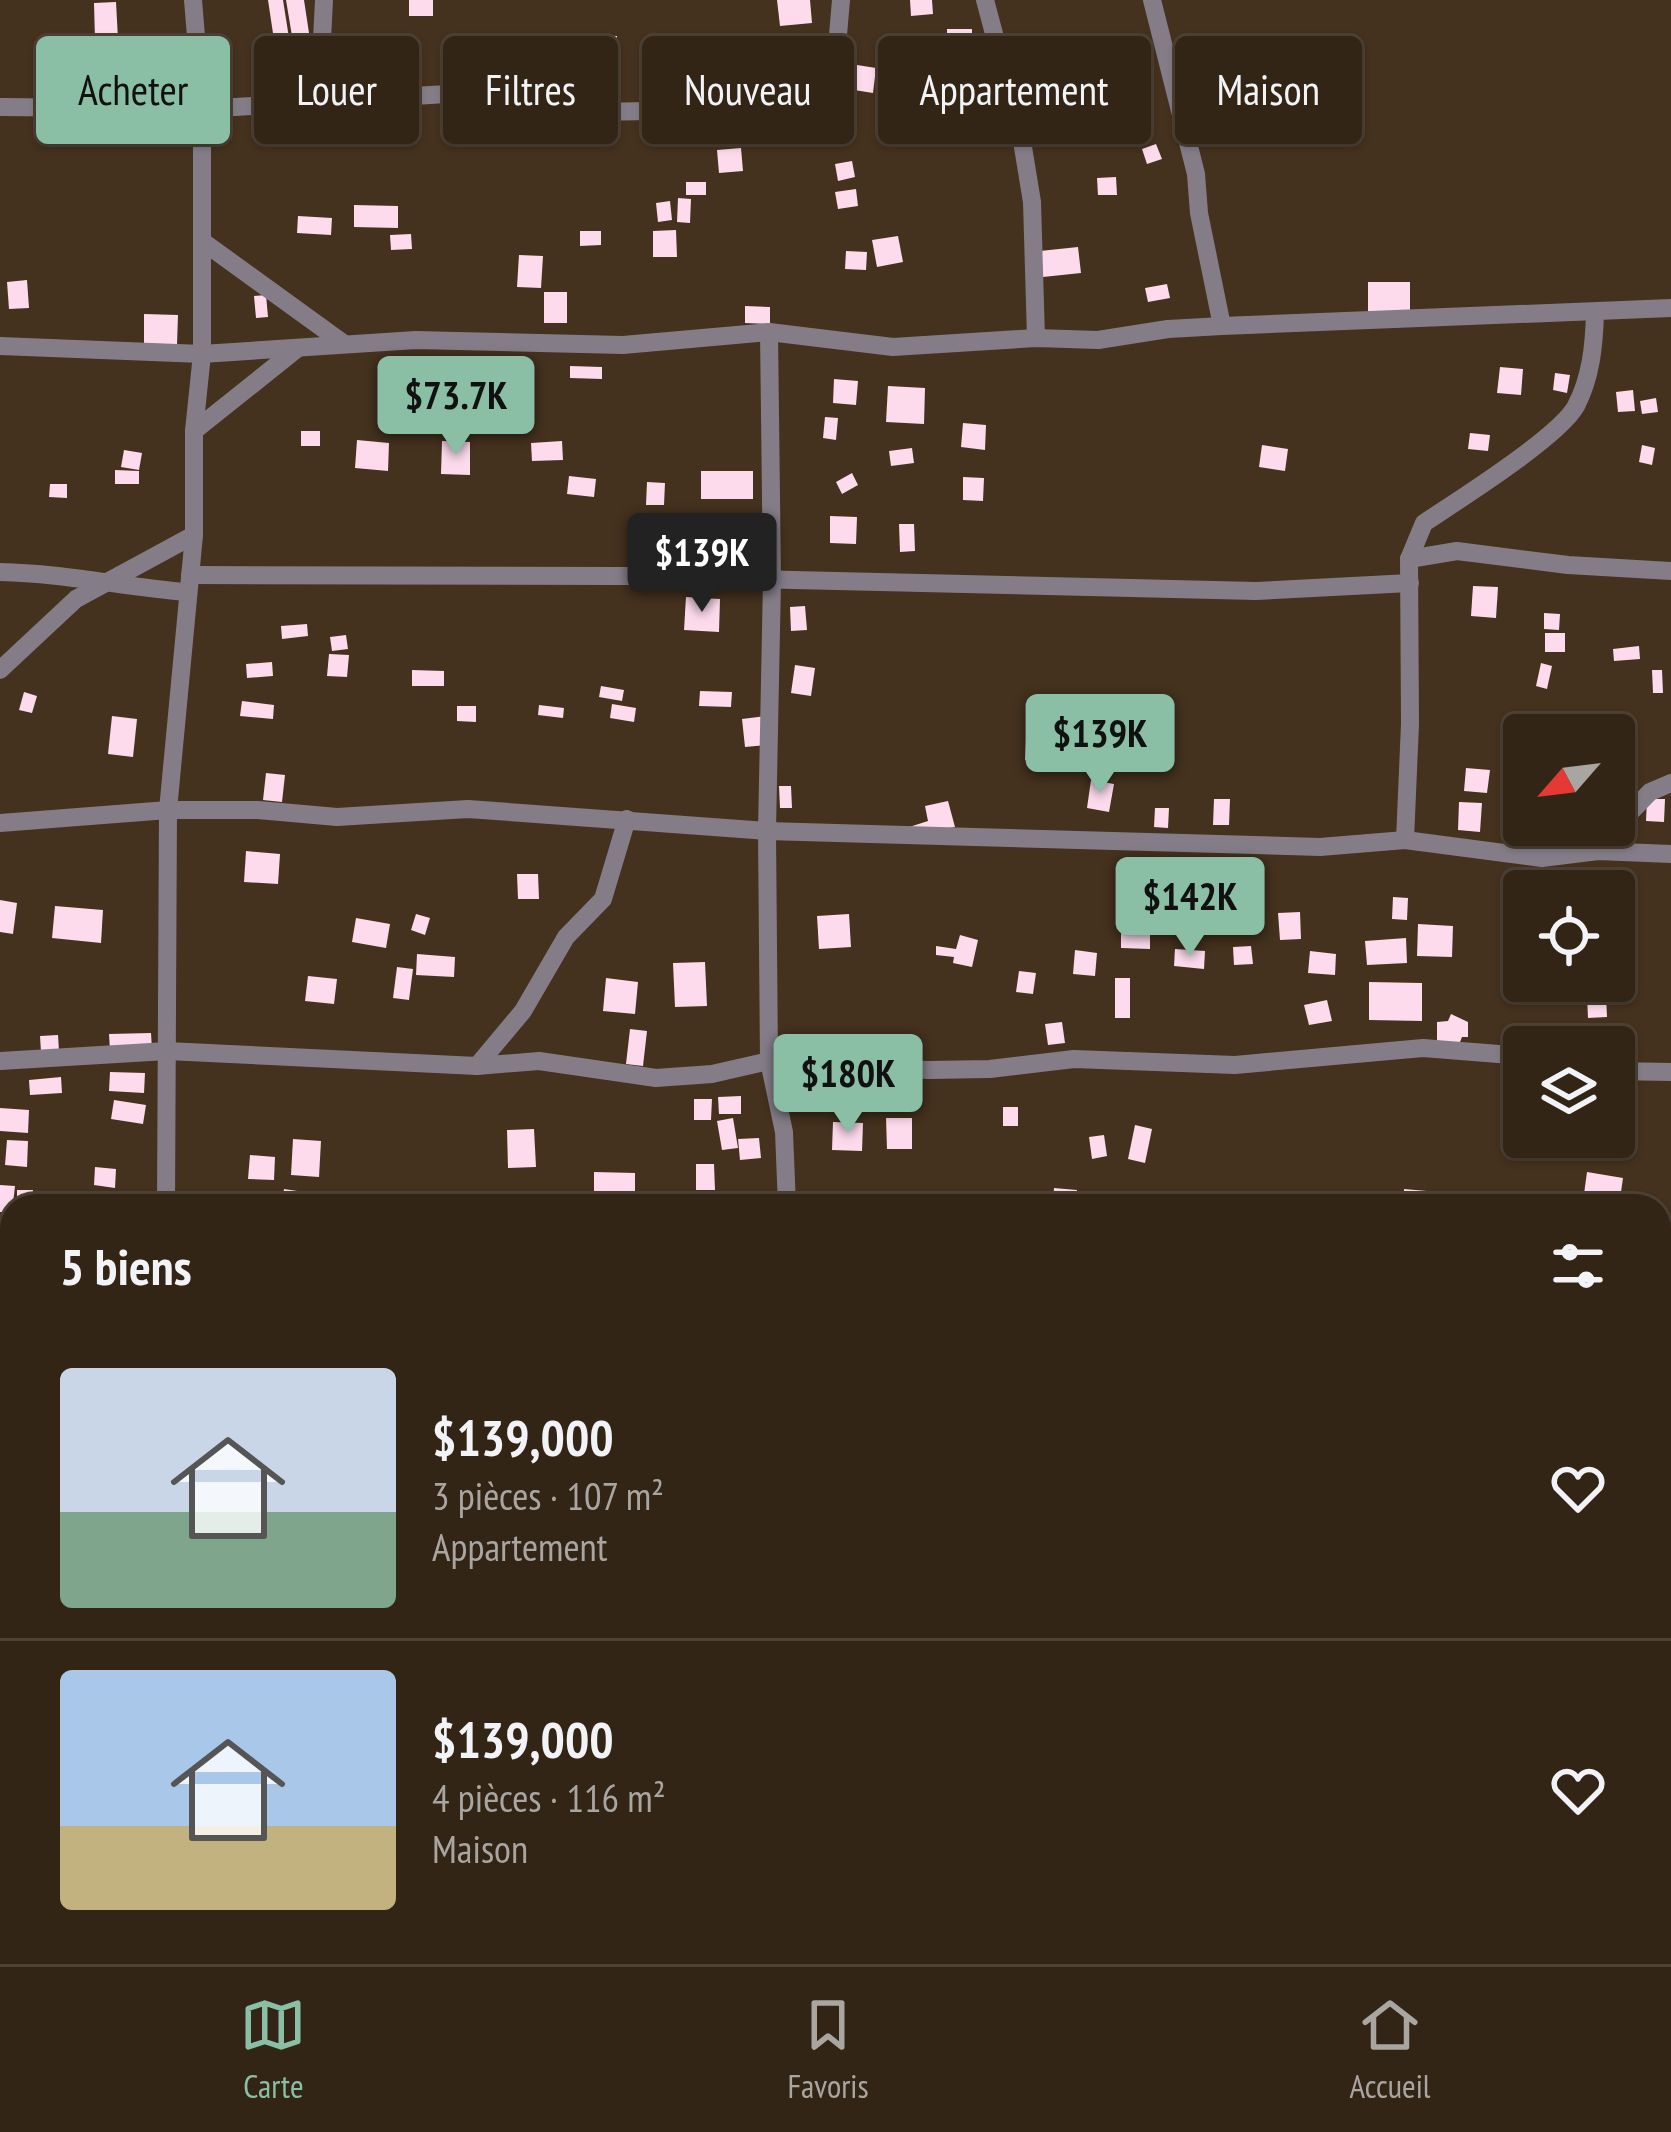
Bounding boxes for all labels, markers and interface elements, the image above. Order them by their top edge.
chip: Acheter [36,36,230,144]
chip: Louer [254,36,419,144]
chip: Filtres [443,36,618,144]
chip: Nouveau [642,36,854,144]
chip: Appartement [878,36,1151,144]
chip: Maison [1175,36,1362,144]
pin: $73.7K [358,356,554,458]
text: $73.7K [404,369,508,420]
pin: $139K [618,513,786,615]
text: $139K [655,526,749,577]
pin: $139K [1016,694,1184,796]
text: $139K [1053,707,1147,758]
north arrow [1503,714,1635,846]
map controls [1503,714,1635,1158]
pin: $142K [1106,857,1274,959]
text: $142K [1143,870,1237,921]
button: locate [1503,870,1635,1002]
button: layers [1503,1026,1635,1158]
pin: $180K [764,1034,932,1136]
text: $180K [801,1047,895,1098]
text: 5 biens [60,1233,191,1299]
icon: filters [1545,1233,1611,1299]
text: $139,000 [432,1404,614,1470]
icon: home [156,1416,300,1560]
icon: heart [1545,1455,1611,1521]
text: 3 pièces · 107 m² [432,1470,664,1521]
text: Appartement [432,1521,607,1572]
text: $139,000 [432,1706,614,1772]
icon: home [156,1718,300,1862]
icon: heart [1545,1757,1611,1823]
text: 4 pièces · 116 m² [432,1772,666,1823]
text: Maison [432,1823,528,1874]
tab: Carte [240,1992,306,2107]
tab: Favoris [787,1992,869,2107]
tab: Accueil [1350,1992,1431,2107]

